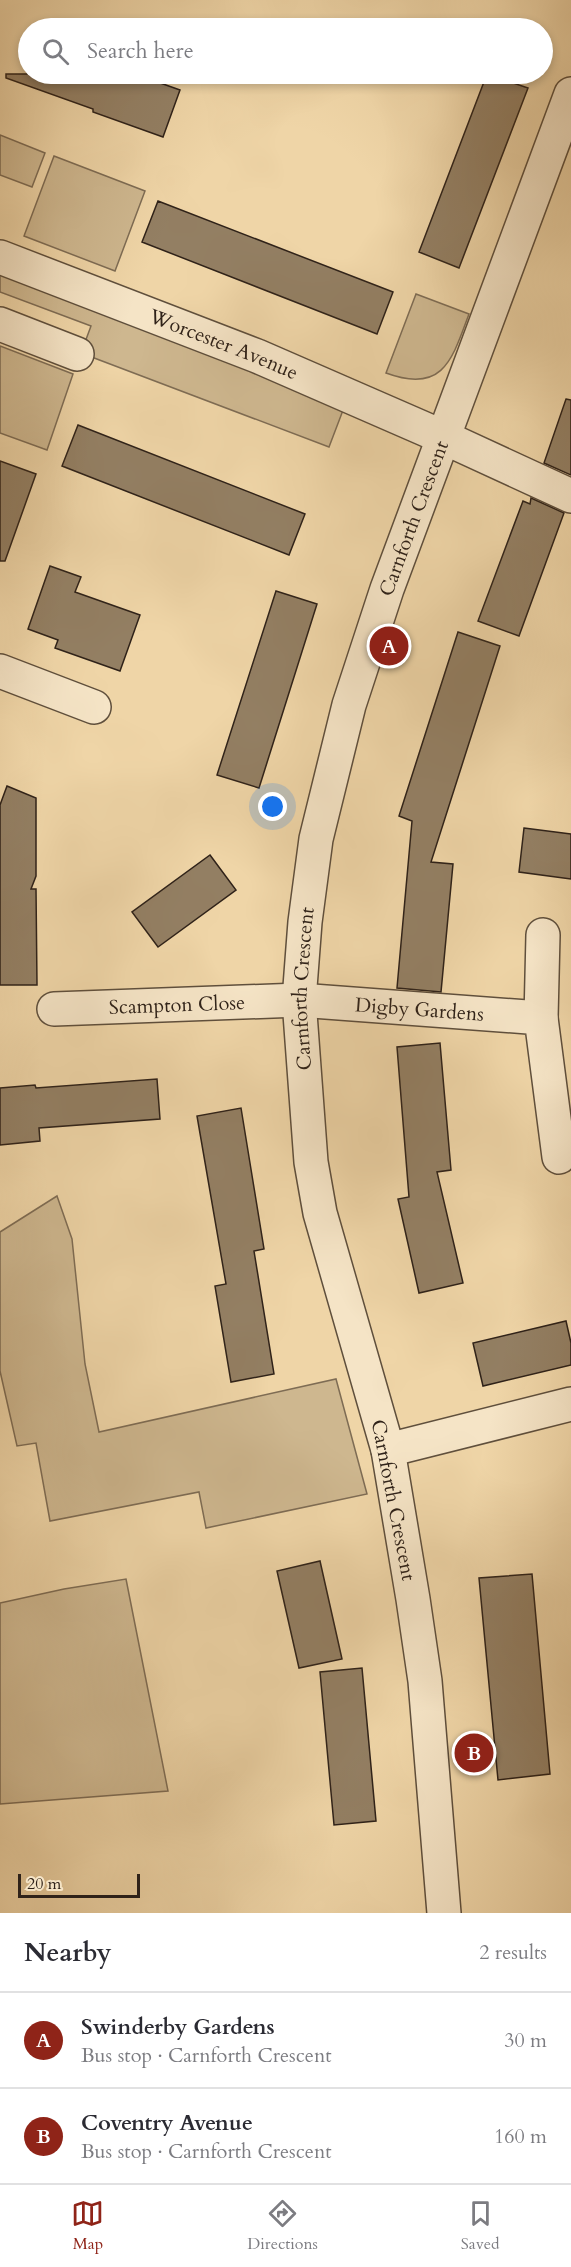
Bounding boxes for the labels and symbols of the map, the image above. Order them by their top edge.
street label: Worcester Avenue [144,302,302,386]
street label: Carnforth Crescent [373,436,455,600]
pin: A [370,624,408,668]
your location [258,792,287,821]
street label: Carnforth Crescent [286,905,321,1071]
street label: Scampton Close [108,989,246,1021]
street label: Digby Gardens [354,991,485,1028]
street label: Carnforth Crescent [365,1417,423,1584]
pin: B [454,1730,494,1776]
scale bar [18,1871,140,1898]

